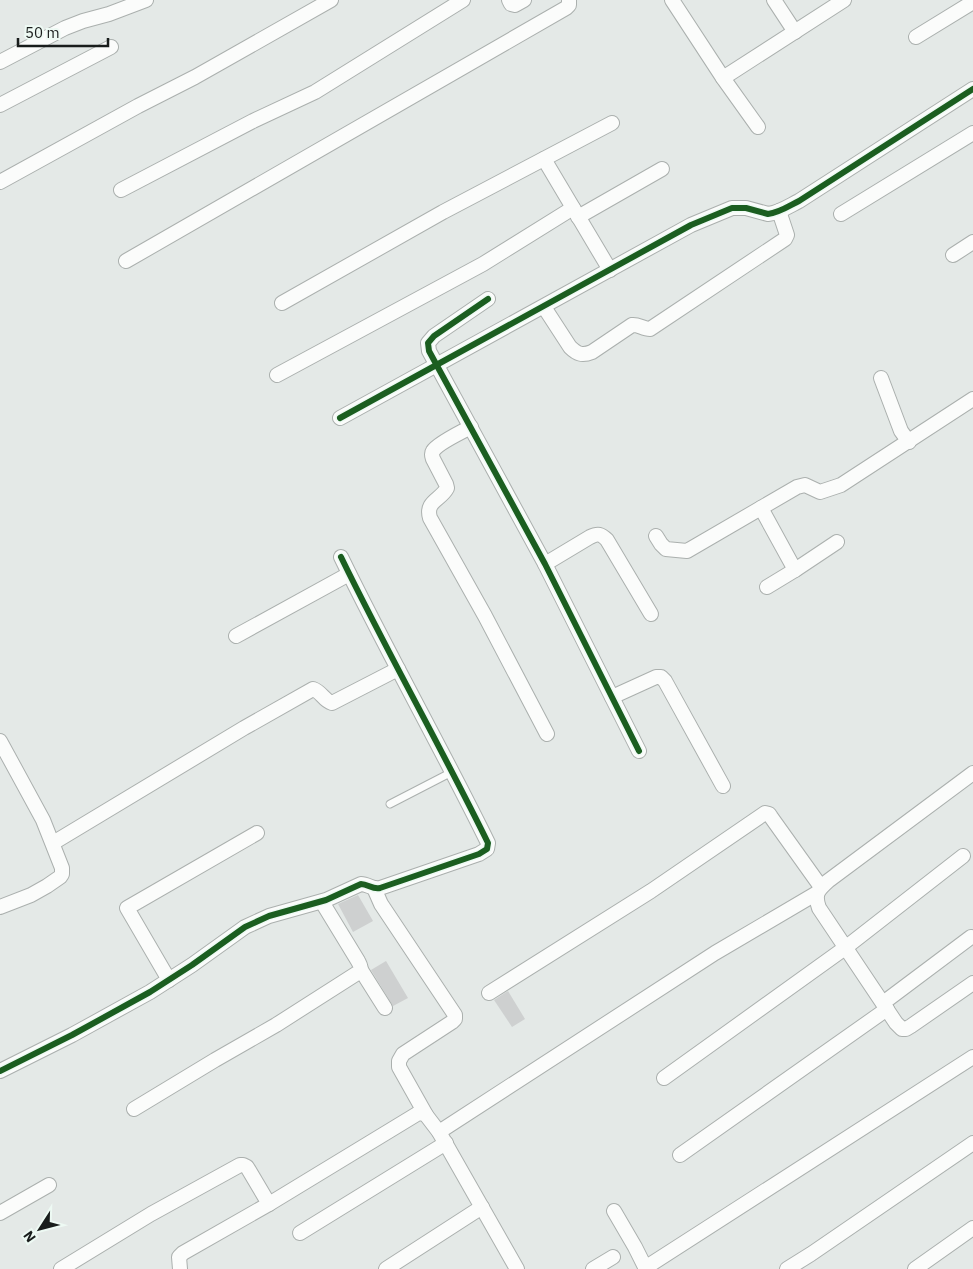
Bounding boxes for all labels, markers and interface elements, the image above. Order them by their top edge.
scale bar [18,15,108,47]
text: 50 m [25,23,60,42]
north arrow [15,1204,65,1254]
text: N [19,1227,40,1246]

